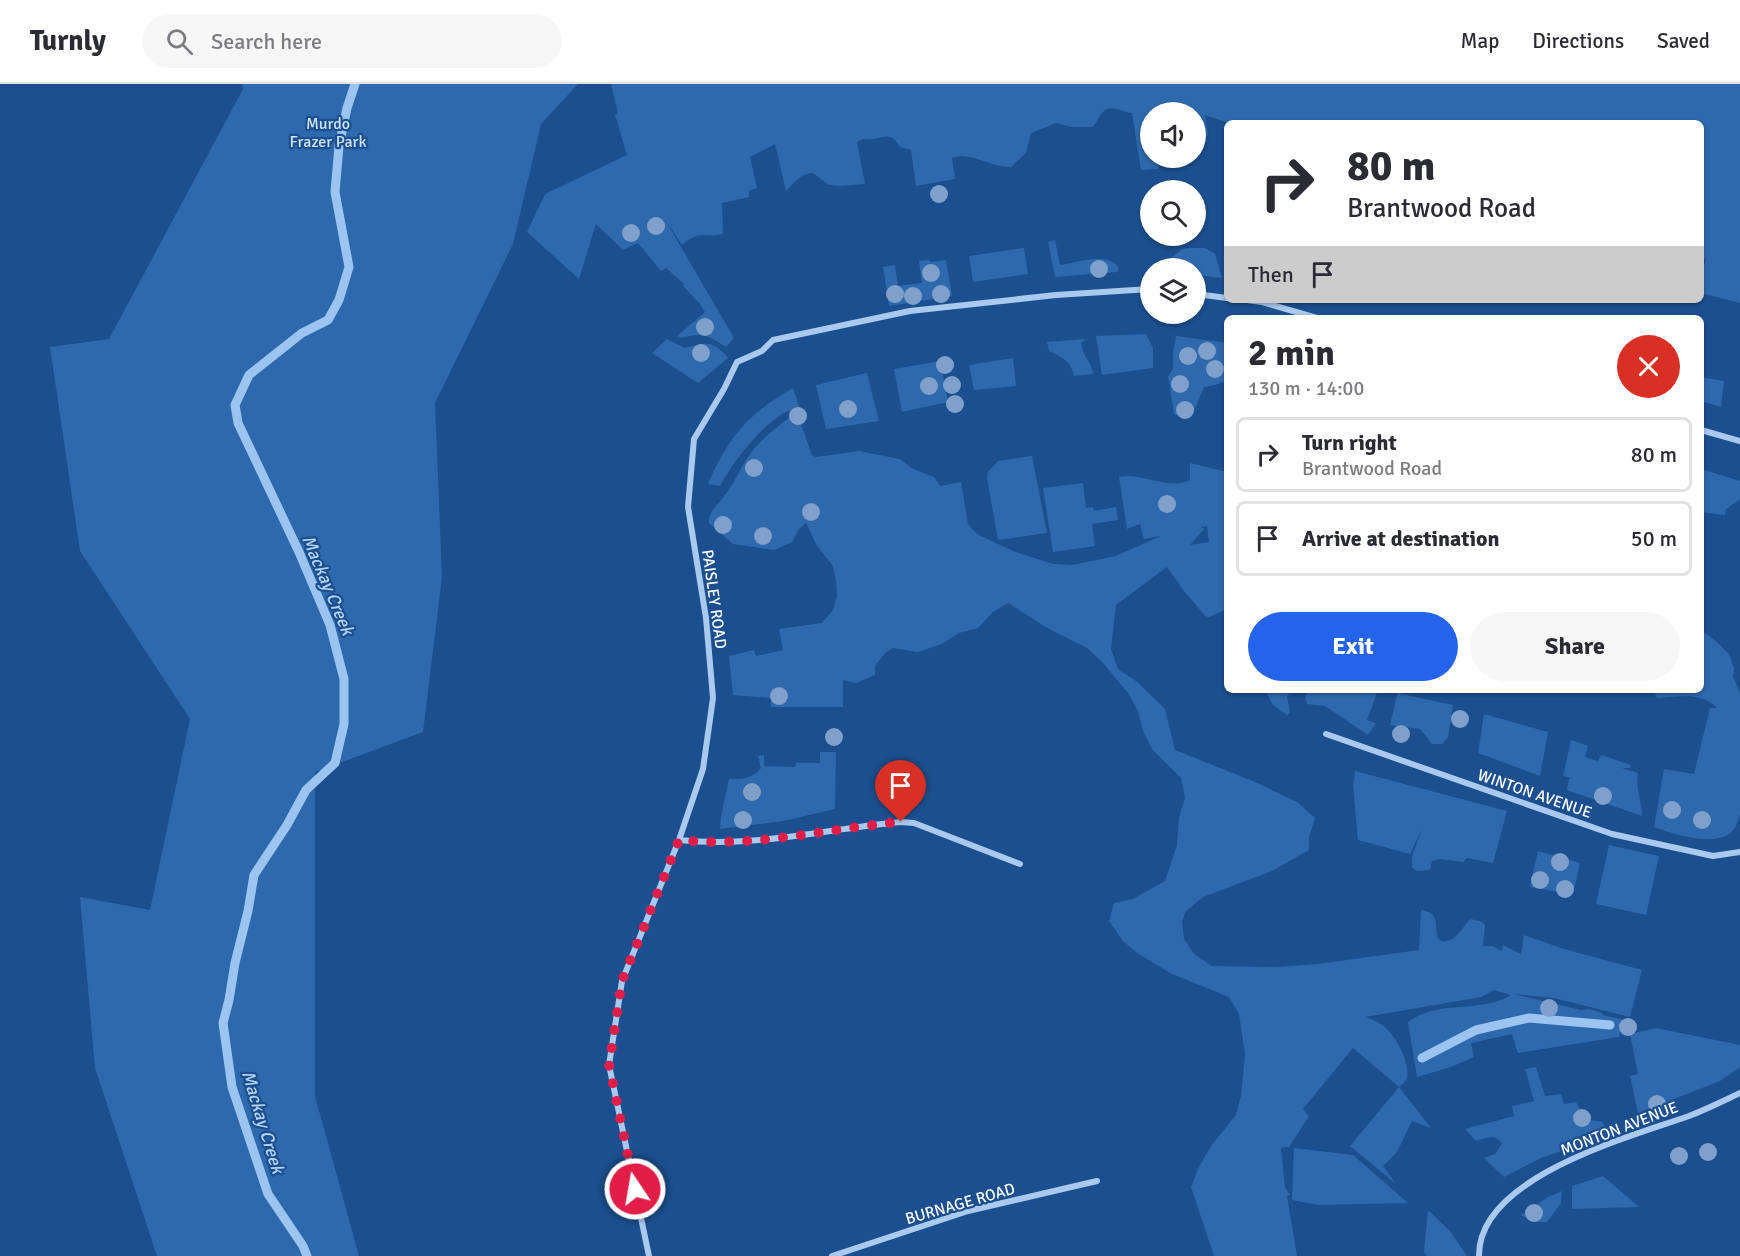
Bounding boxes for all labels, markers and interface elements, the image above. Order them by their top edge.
search box [142,14,562,68]
text: Turnly [30,24,106,58]
icon: search [163,25,196,58]
text: Search here [211,28,322,55]
text: Map [1461,28,1499,54]
text: Directions [1532,28,1624,54]
text: Saved [1657,28,1710,54]
map controls [1140,102,1206,324]
button: sound [1140,102,1206,168]
park label: Murdo Frazer Park [290,114,366,152]
text: 80 m [1347,141,1436,192]
icon: right [1248,144,1326,222]
button: search [1140,180,1206,246]
text: Brantwood Road [1347,192,1536,225]
button: layers [1140,258,1206,324]
icon: arrive [1306,258,1339,291]
text: Then [1248,261,1294,288]
text: 2 min [1248,331,1335,376]
button: close [1617,335,1680,398]
text: 130 m · 14:00 [1248,376,1364,401]
text: Turn right [1302,429,1397,456]
icon: right [1251,438,1284,471]
text: 80 m [1631,441,1677,468]
text: Brantwood Road [1302,456,1442,481]
icon: arrive [1251,522,1284,555]
text: Arrive at destination [1302,525,1499,552]
text: 50 m [1631,525,1677,552]
water label: Mackay Creek [297,532,360,640]
street label: PAISLEY ROAD [697,548,731,650]
button: Exit [1248,612,1458,681]
button: Share [1470,612,1680,681]
pin [875,760,926,822]
street label: WINTON AVENUE [1475,765,1594,823]
icon: arrive [884,769,917,802]
water label: Mackay Creek [237,1068,290,1178]
street label: MONTON AVENUE [1558,1097,1681,1161]
position arrow [603,1157,667,1221]
street label: BURNAGE ROAD [903,1179,1017,1229]

